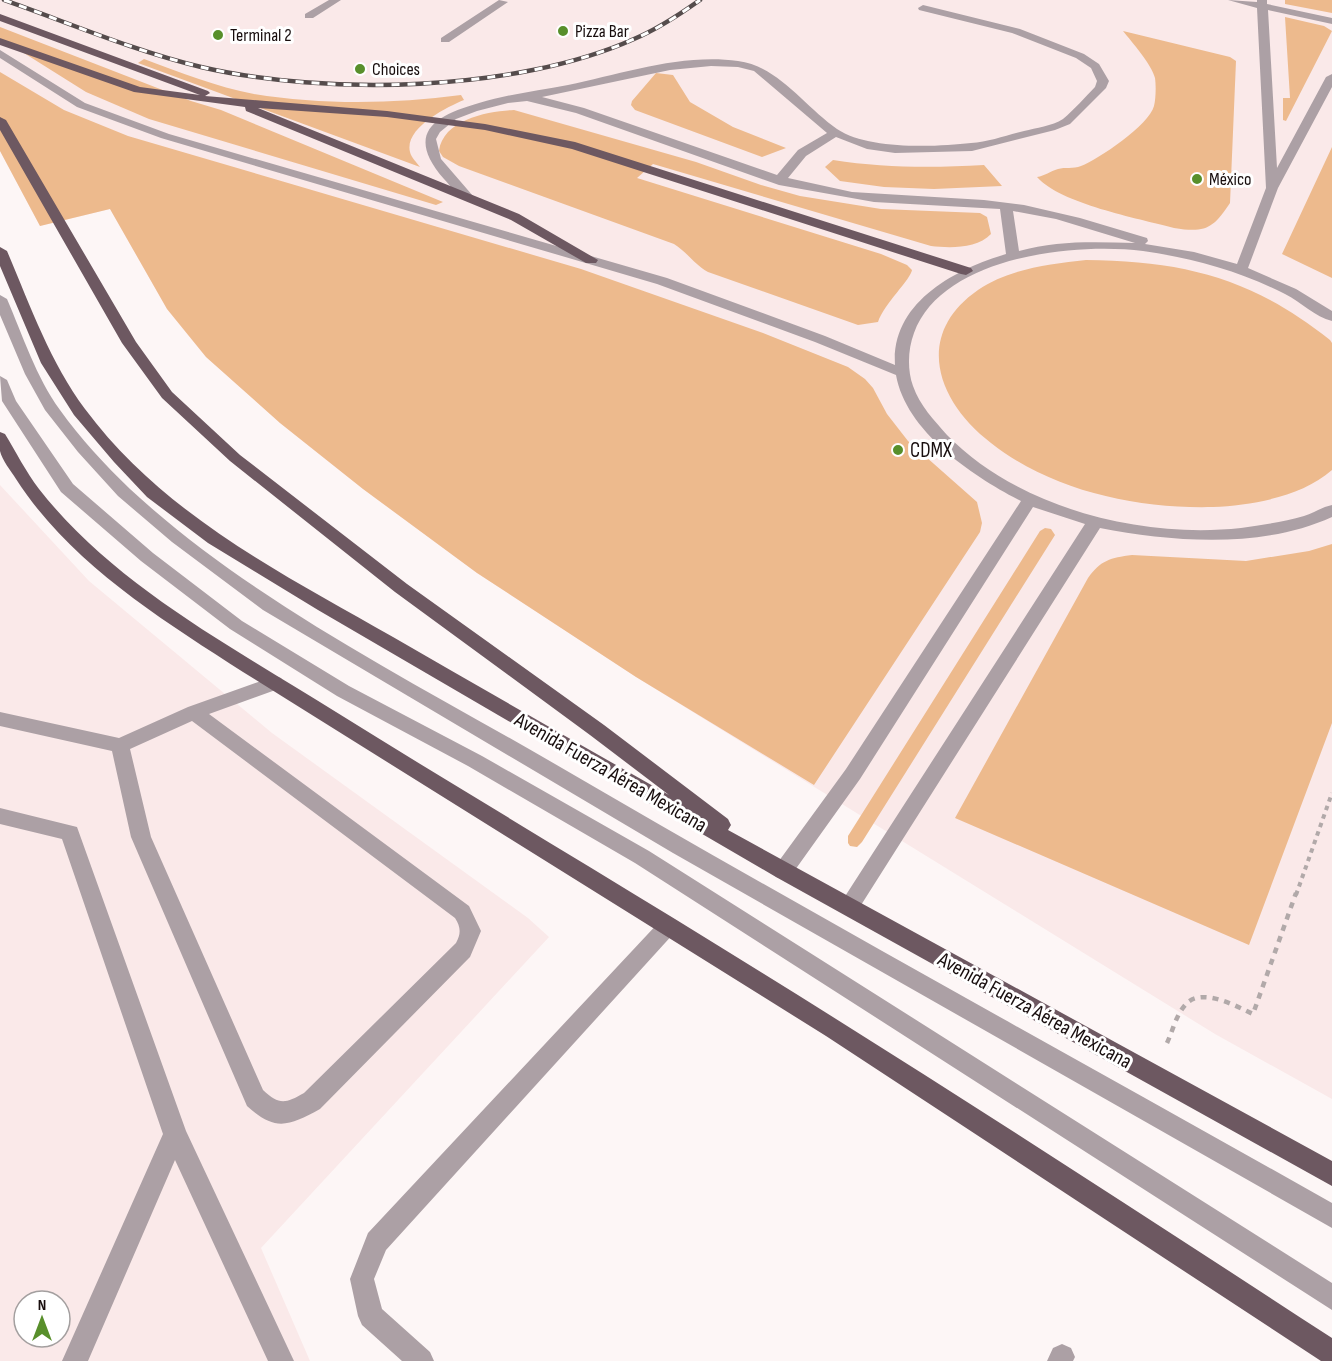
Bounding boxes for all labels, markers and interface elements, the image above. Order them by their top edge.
place label: Pizza Bar [575,21,629,42]
marker: Pizza Bar [556,24,570,38]
place label: Terminal 2 [230,25,292,46]
marker: Terminal 2 [211,28,225,42]
place label: Choices [372,59,420,80]
marker: Choices [353,62,367,76]
place label: México [1209,169,1251,190]
marker: México [1190,172,1204,186]
place label: CDMX [910,438,952,463]
marker: CDMX [891,443,905,457]
street label: Avenida Fuerza Aérea Mexicana [509,707,711,838]
street label: Avenida Fuerza Aérea Mexicana [933,946,1136,1074]
north arrow [12,1289,72,1349]
text: N [38,1296,46,1315]

